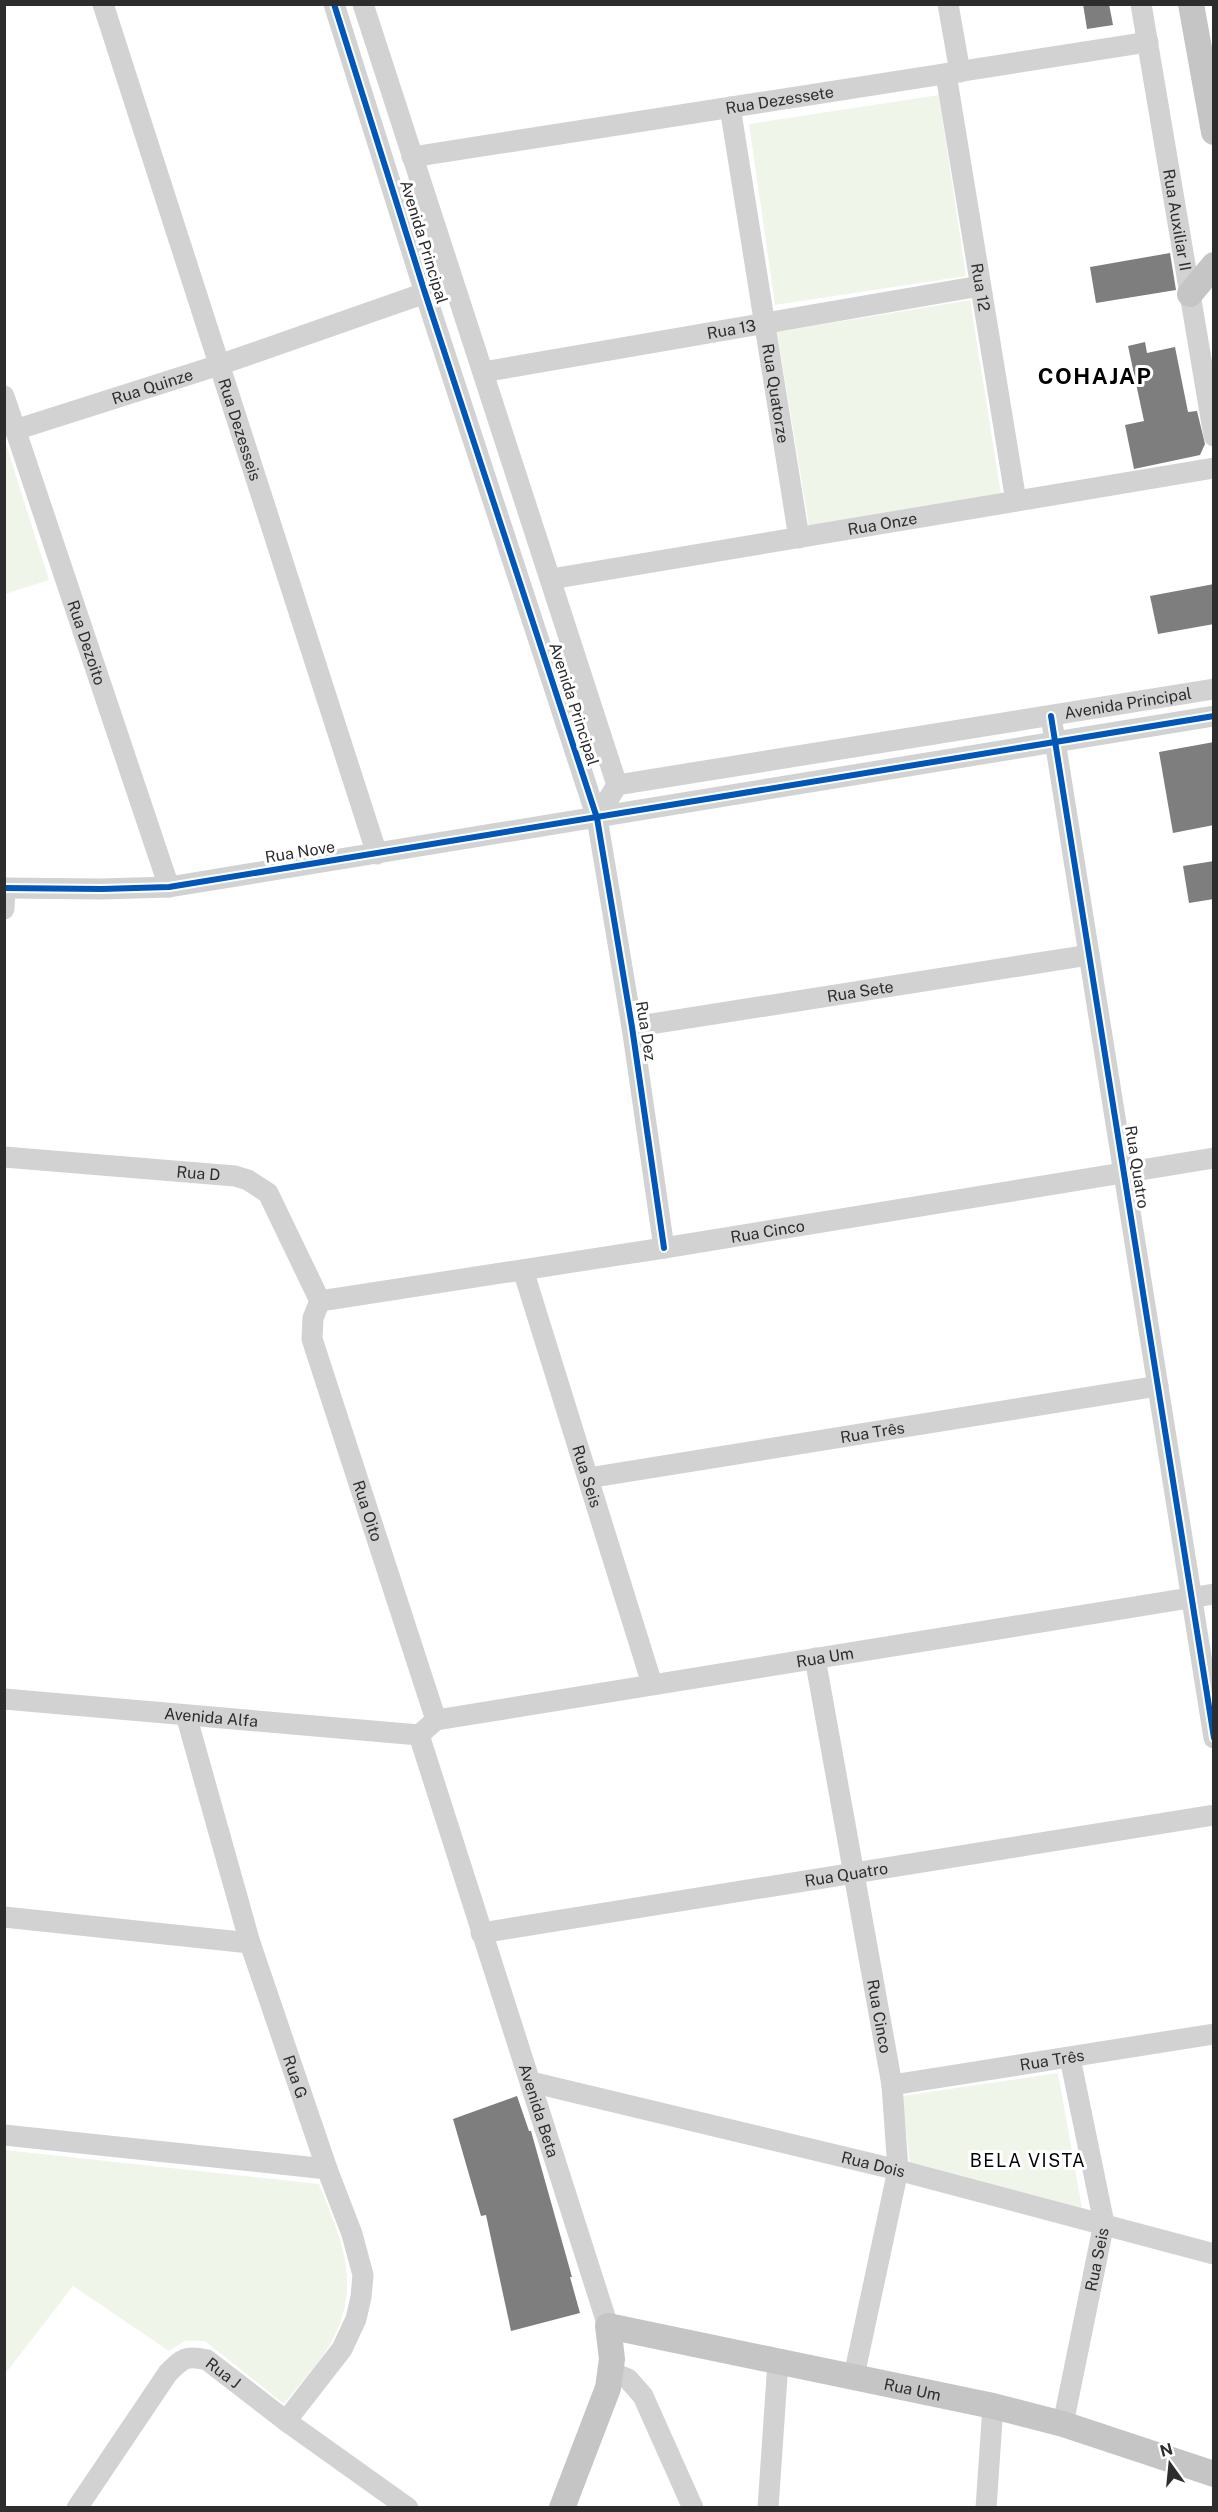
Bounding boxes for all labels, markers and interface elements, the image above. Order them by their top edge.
street label: Rua Dezessete [724,82,835,117]
street label: Rua Auxiliar II [1160,167,1195,272]
street label: Avenida Principal [396,178,452,306]
street label: Rua 12 [968,262,994,313]
street label: Rua 13 [705,315,757,343]
street label: Rua Quatorze [759,342,793,445]
district label: COHAJAP [1038,363,1152,389]
street label: Rua Quinze [109,364,195,408]
street label: Rua Dezesseis [215,376,266,483]
street label: Rua Onze [846,508,919,539]
street label: Rua Dezoito [64,597,110,687]
street label: Avenida Principal [545,640,603,768]
street label: Avenida Principal [1063,683,1193,722]
street label: Rua Nove [264,837,336,867]
street label: Rua Sete [825,976,895,1006]
street label: Rua Dez [632,1000,660,1063]
street label: Rua Quatro [1121,1124,1153,1210]
street label: Rua D [176,1162,221,1184]
street label: Rua Cinco [729,1216,806,1246]
street label: Rua Três [839,1418,906,1447]
street label: Rua Seis [569,1443,606,1510]
street label: Rua Oito [349,1478,387,1544]
street label: Rua Um [795,1643,855,1671]
street label: Avenida Alfa [164,1703,259,1731]
street label: Rua Quatro [803,1858,889,1890]
street label: Rua Cinco [864,1978,896,2055]
street label: Rua Três [1018,2045,1086,2074]
street label: Rua G [279,2053,312,2101]
street label: Avenida Beta [515,2061,563,2160]
street label: Rua Dois [839,2147,907,2181]
district label: BELA VISTA [970,2150,1086,2171]
street label: Rua Seis [1081,2226,1112,2293]
street label: Rua J [202,2353,245,2392]
street label: Rua Um [882,2374,943,2404]
north arrow [1140,2434,1200,2494]
text: N [1158,2439,1175,2461]

